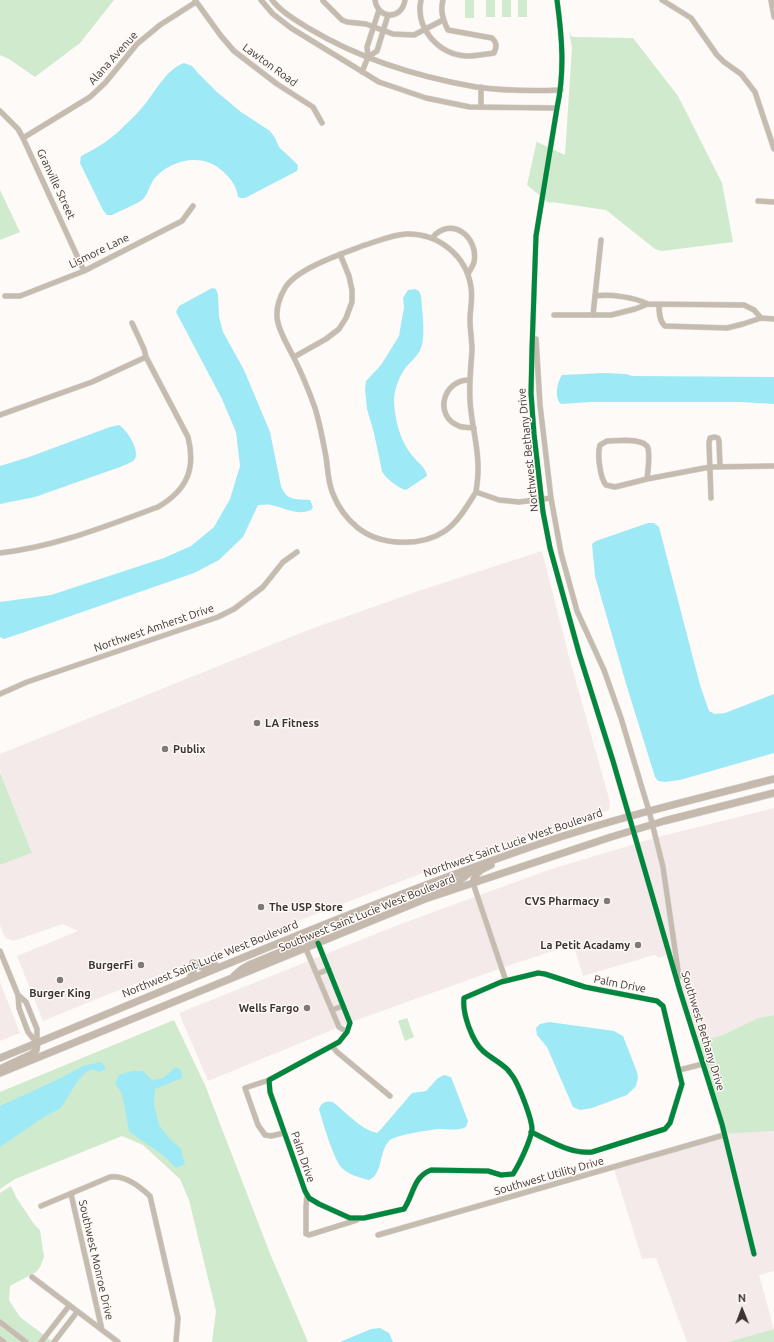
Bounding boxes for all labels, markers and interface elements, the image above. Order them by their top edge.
street label: Alana Avenue [86,29,140,87]
street label: Lawton Road [240,41,300,89]
street label: Granville Street [34,147,78,221]
street label: Lismore Lane [67,231,131,271]
street label: Northwest Bethany Drive [515,387,541,513]
street label: Northwest Amherst Drive [92,601,216,655]
place label: LA Fitness [265,716,319,730]
marker: LA Fitness [252,718,262,728]
place label: Publix [173,742,205,756]
marker: Publix [160,744,170,754]
street label: Northwest Saint Lucie West Boulevard [422,806,604,880]
street label: Southwest Saint Lucie West Boulevard [277,872,457,954]
place label: CVS Pharmacy [525,894,599,908]
marker: CVS Pharmacy [602,896,612,906]
place label: The USP Store [269,900,343,914]
marker: The USP Store [256,902,266,912]
street label: Northwest Saint Lucie West Boulevard [120,918,300,1000]
place label: La Petit Acadamy [540,938,630,952]
marker: La Petit Acadamy [633,940,643,950]
place label: BurgerFi [88,958,133,972]
marker: BurgerFi [136,960,146,970]
street label: Southwest Bethany Drive [678,969,728,1093]
street label: Palm Drive [593,972,647,996]
marker: Burger King [55,975,65,985]
place label: Burger King [29,986,91,1000]
place label: Wells Fargo [239,1001,299,1015]
marker: Wells Fargo [302,1003,312,1013]
street label: Palm Drive [288,1130,318,1184]
street label: Southwest Utility Drive [493,1154,605,1198]
street label: Southwest Monroe Drive [76,1199,116,1321]
north arrow [722,1290,762,1330]
text: N [738,1292,746,1304]

